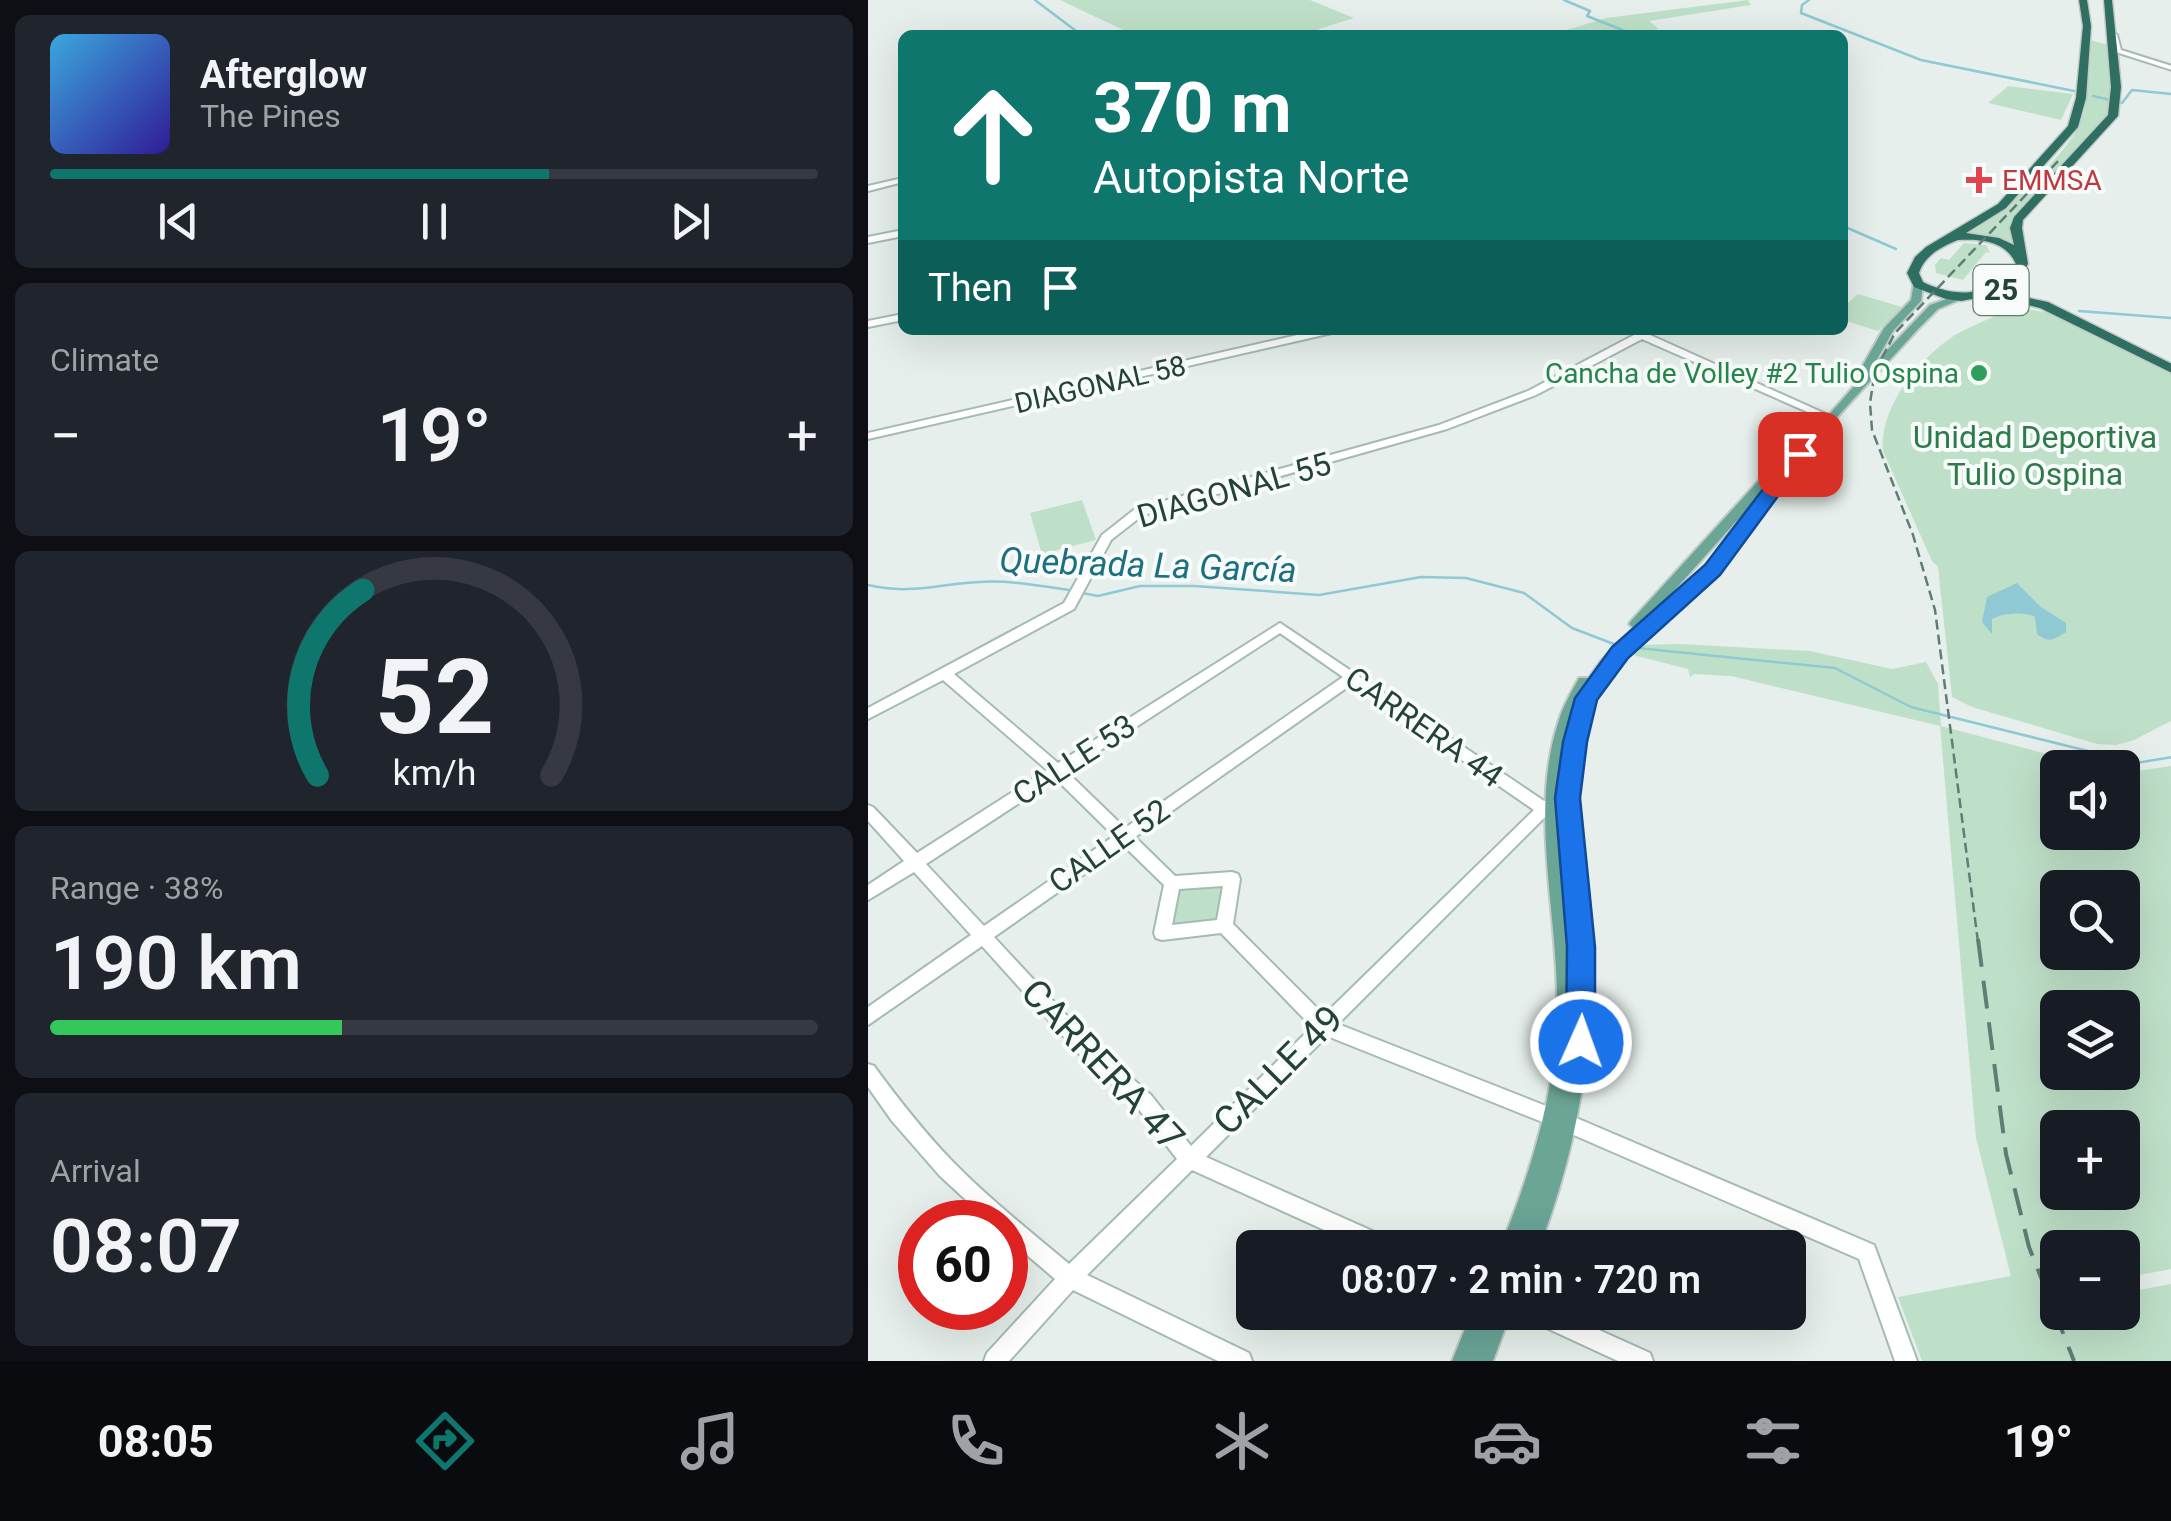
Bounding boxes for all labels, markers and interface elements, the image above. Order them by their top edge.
text: Afterglow [200,53,367,97]
text: 370 m [1093,67,1292,149]
icon: ahead [928,70,1058,200]
text: The Pines [200,97,341,135]
text: Autopista Norte [1093,151,1409,204]
place label: EMMSA [2002,164,2102,197]
marker: EMMSA [1966,167,1992,193]
icon: previous [151,194,206,249]
icon: pause [407,194,462,249]
icon: next [663,194,718,249]
icon: arrive [1033,260,1088,315]
road number: 25 [1974,265,2028,315]
text: Then [928,266,1013,310]
text: Climate [50,341,159,379]
street label: DIAGONAL 58 [1011,349,1189,420]
place label: Cancha de Volley #2 Tulio Ospina [1545,357,1959,390]
marker: Cancha de Volley #2 Tulio Ospina [1968,362,1990,384]
text: 19° [377,391,491,479]
text: − [50,404,81,468]
text: + [787,404,818,468]
pin [1758,412,1843,497]
park label: Unidad Deportiva Tulio Ospina [1913,418,2157,493]
icon: arrive [1773,427,1828,482]
street label: DIAGONAL 55 [1133,444,1335,536]
water label: Quebrada La García [999,540,1297,591]
text: 52 [374,637,494,758]
street label: CARRERA 44 [1338,659,1510,795]
street label: CALLE 53 [1006,706,1142,814]
map controls [2040,750,2140,1330]
button: sound [2040,750,2140,850]
text: km/h [392,752,476,794]
street label: CALLE 52 [1041,791,1177,901]
text: Range · 38% [50,869,223,907]
button: search [2040,870,2140,970]
text: 190 km [50,919,302,1007]
street label: CARRERA 47 [1012,970,1194,1160]
position arrow [1529,990,1633,1094]
button: layers [2040,990,2140,1090]
street label: CALLE 49 [1204,996,1352,1144]
button: + [2040,1110,2140,1210]
text: Arrival [50,1152,141,1190]
speed limit sign: 60 [898,1200,1028,1330]
text: 08:07 [50,1202,242,1290]
button: − [2040,1230,2140,1330]
text: 08:07 · 2 min · 720 m [1341,1258,1701,1302]
icon: directions [410,1406,480,1476]
icon: music [675,1406,745,1476]
icon: phone [941,1406,1011,1476]
icon: climate [1207,1406,1277,1476]
icon: car [1472,1406,1542,1476]
icon: filters [1738,1406,1808,1476]
text: 08:05 [98,1415,214,1468]
text: 19° [2004,1415,2073,1468]

